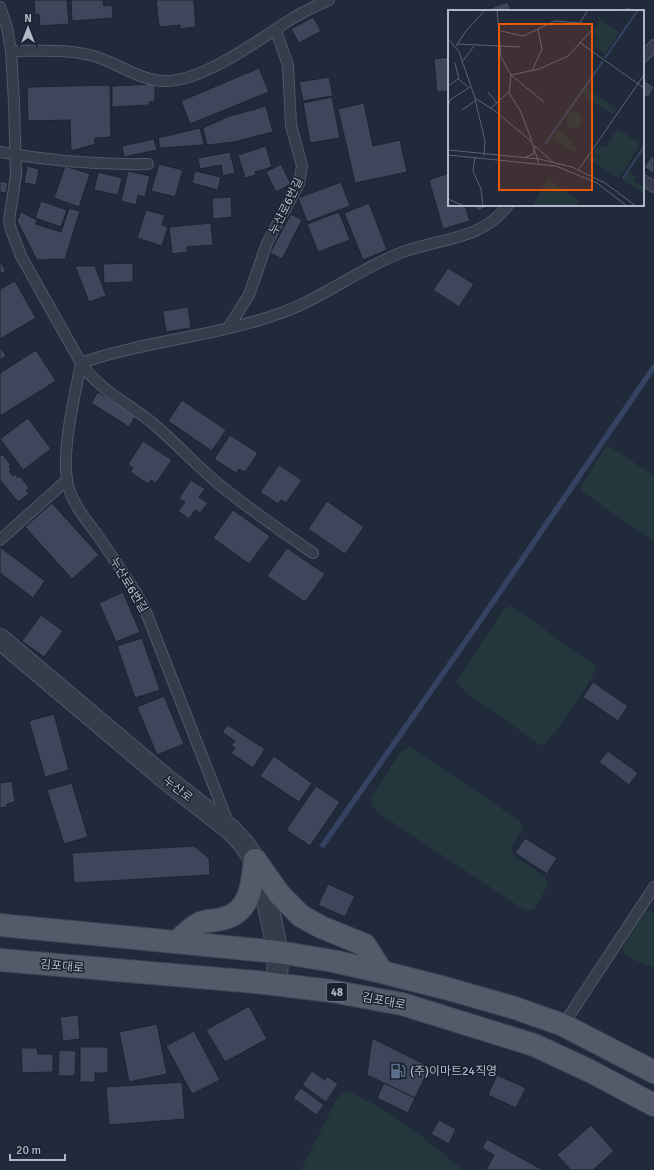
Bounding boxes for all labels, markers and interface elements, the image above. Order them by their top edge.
north arrow [8,8,48,48]
inset map [448,10,644,206]
text: N [24,12,32,25]
street label: 누산로6번길 [266,175,307,237]
street label: 누산로6번길 [106,555,151,616]
street label: 누산로 [160,773,195,806]
street label: 김포대로 [39,957,85,976]
road number: 48 [327,983,347,1001]
street label: 김포대로 [361,990,407,1013]
fuel station icon: (주)이마트24직영 [389,1062,407,1080]
place label: (주)이마트24직영 [410,1064,497,1079]
scale bar [10,1136,65,1162]
text: 20 m [16,1143,41,1158]

